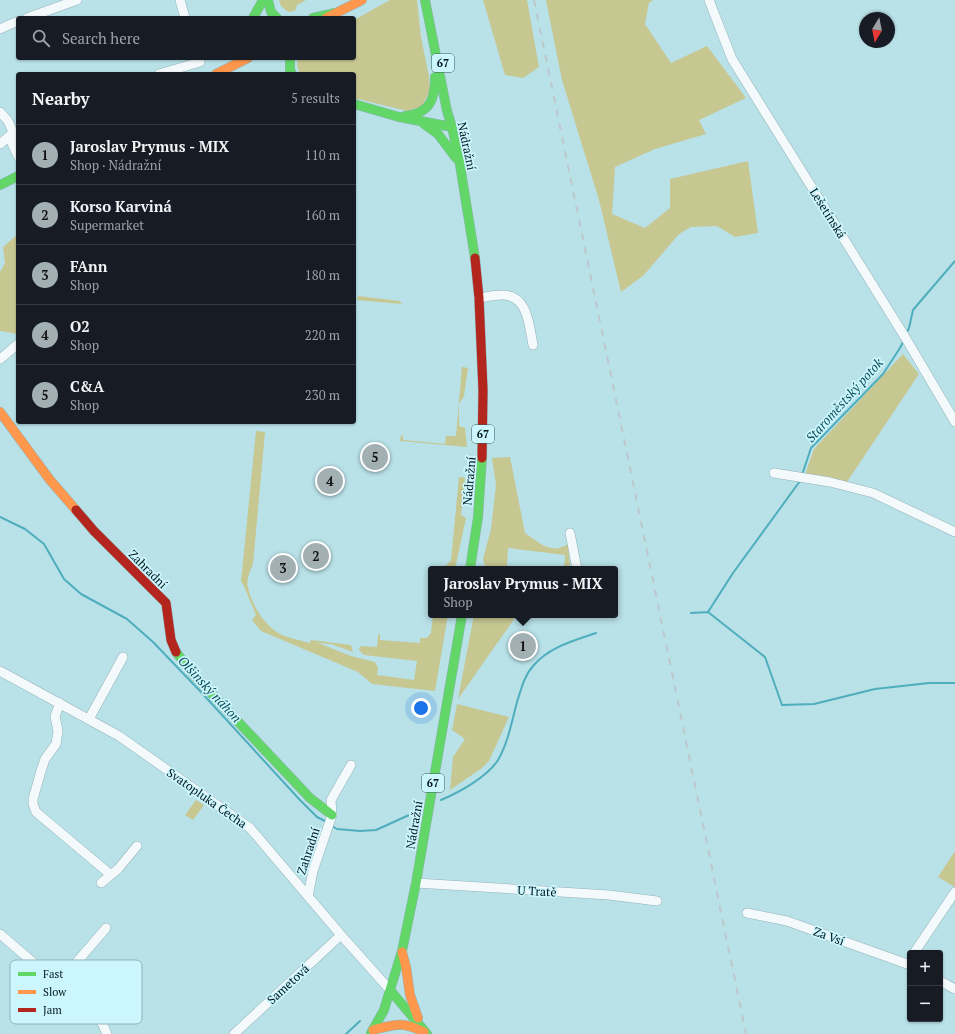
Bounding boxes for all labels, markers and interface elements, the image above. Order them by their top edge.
north arrow [859,12,895,48]
search box [16,16,356,60]
icon: search [30,27,52,49]
text: Search here [62,28,140,48]
road number: 67 [432,54,454,72]
text: Nearby [32,87,90,110]
text: 5 results [291,89,340,107]
street label: Nádražní [455,121,479,172]
text: Jaroslav Prymus - MIX [70,136,229,156]
text: 1 [41,146,49,164]
text: 110 m [305,146,340,164]
text: Shop · Nádražní [70,156,161,174]
street label: Lešetínská [807,185,849,241]
text: Korso Karviná [70,196,172,216]
text: 2 [41,206,49,224]
text: 160 m [305,206,340,224]
text: Supermarket [70,216,144,234]
text: FAnn [70,256,107,276]
text: 3 [41,266,49,284]
text: 180 m [305,266,340,284]
text: Shop [70,276,99,294]
text: O2 [70,316,90,336]
text: 4 [41,326,49,344]
text: 220 m [305,326,340,344]
text: Shop [70,336,99,354]
water label: Staroměstský potok [801,353,887,446]
text: C&A [70,376,104,396]
text: 5 [41,386,49,404]
text: 230 m [305,386,340,404]
text: Shop [70,396,99,414]
road number: 67 [472,425,494,443]
pin: 5 [362,442,388,472]
street label: Nádražní [459,456,479,506]
pin: 4 [317,466,343,496]
pin: 2 [303,541,329,571]
street label: Zahradní [126,547,171,592]
pin: 3 [270,553,296,583]
popup [428,566,618,618]
text: Jaroslav Prymus - MIX [443,573,603,593]
text: Shop [443,593,473,611]
pin: 1 [510,631,536,661]
water label: Olšinský náhon [174,652,246,726]
your location [411,698,431,718]
street label: Svatopluka Čecha [164,765,250,831]
road number: 67 [422,774,444,792]
street label: Nádražní [402,799,426,850]
street label: Zahradní [293,825,323,876]
street label: U Tratě [517,882,557,900]
street label: Za Vsí [811,923,847,949]
map controls [907,950,943,1022]
button: + [907,950,943,986]
legend [10,960,142,1024]
street label: Sametová [264,961,312,1007]
text: Fast [43,967,63,981]
text: Slow [43,985,67,999]
button: − [907,986,943,1022]
text: Jam [43,1003,62,1017]

